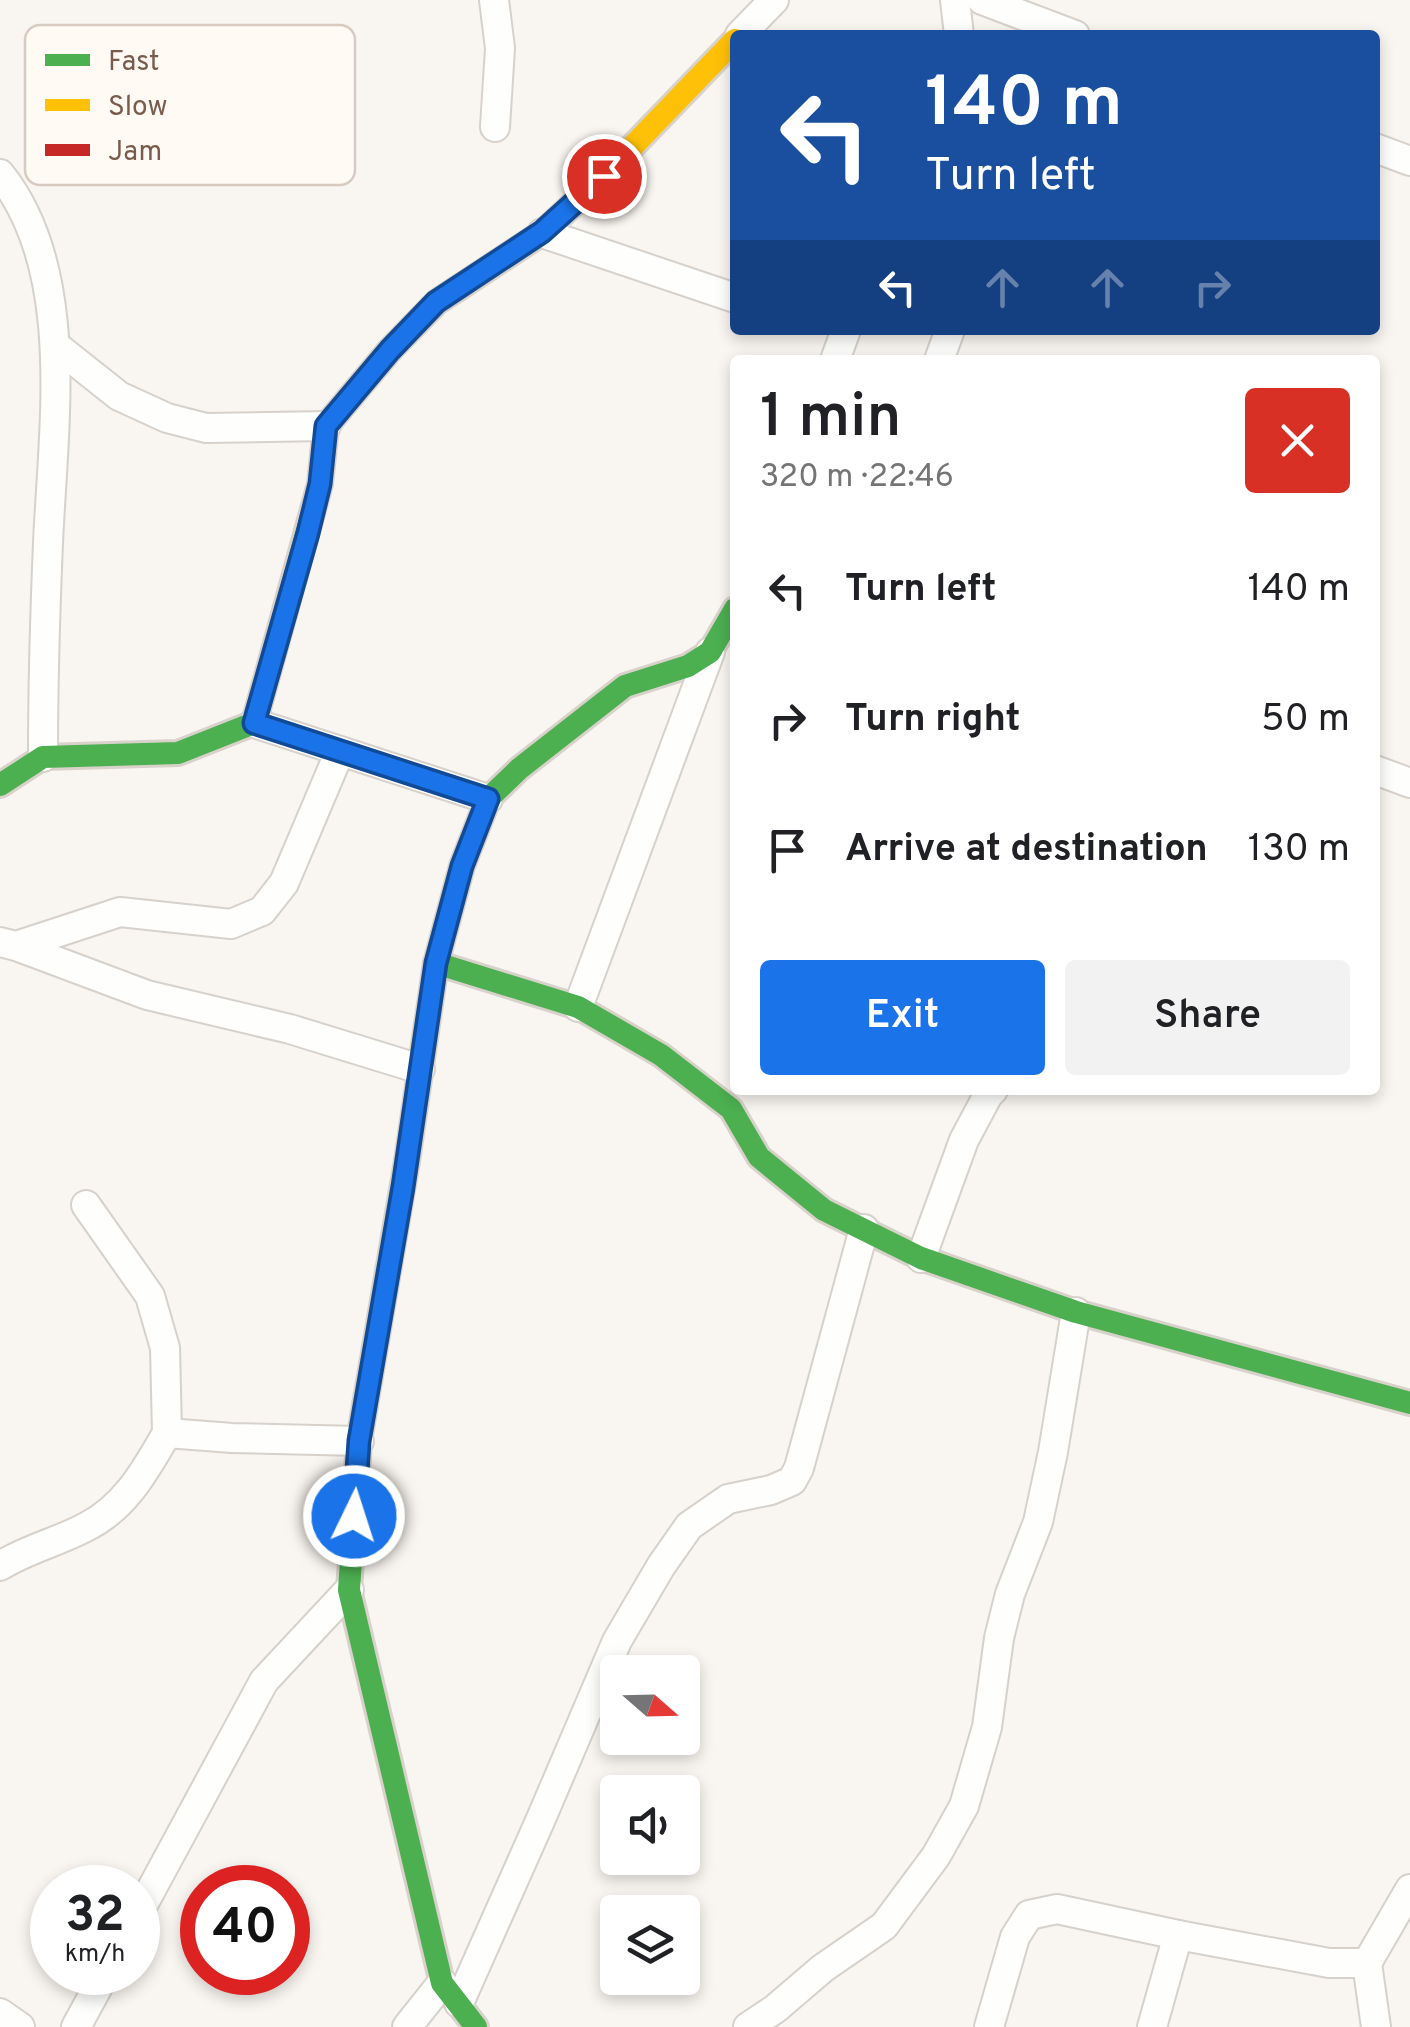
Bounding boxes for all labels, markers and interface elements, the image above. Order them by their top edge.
legend [25,25,355,185]
text: Fast [108,45,160,81]
text: 140 m [925,62,1123,151]
icon: left [760,70,890,200]
text: Slow [108,90,167,126]
pin [562,134,647,219]
text: Jam [108,135,162,171]
icon: arrive [577,149,632,204]
text: Turn left [925,149,1096,206]
icon: left [870,260,925,315]
icon: ahead [975,260,1030,315]
icon: ahead [1080,260,1135,315]
icon: right [1185,260,1240,315]
text: 1 min [760,382,901,458]
button: close [1245,388,1350,493]
text: 320 m · 22:46 [760,458,954,498]
icon: left [760,563,815,618]
text: Turn left [845,566,997,615]
text: 140 m [1247,566,1350,615]
icon: right [760,693,815,748]
text: Turn right [845,696,1020,745]
text: 50 m [1261,696,1350,745]
icon: arrive [760,823,815,878]
text: Arrive at destination [845,826,1208,875]
text: 130 m [1248,826,1350,875]
button: Exit [760,960,1045,1075]
button: Share [1065,960,1350,1075]
position arrow [302,1464,406,1568]
north arrow [600,1655,700,1755]
map controls [600,1655,700,1995]
button: sound [600,1775,700,1875]
speed limit sign: 40 [180,1865,310,1995]
text: 32 [65,1886,125,1949]
button: layers [600,1895,700,1995]
text: km/h [65,1939,125,1971]

